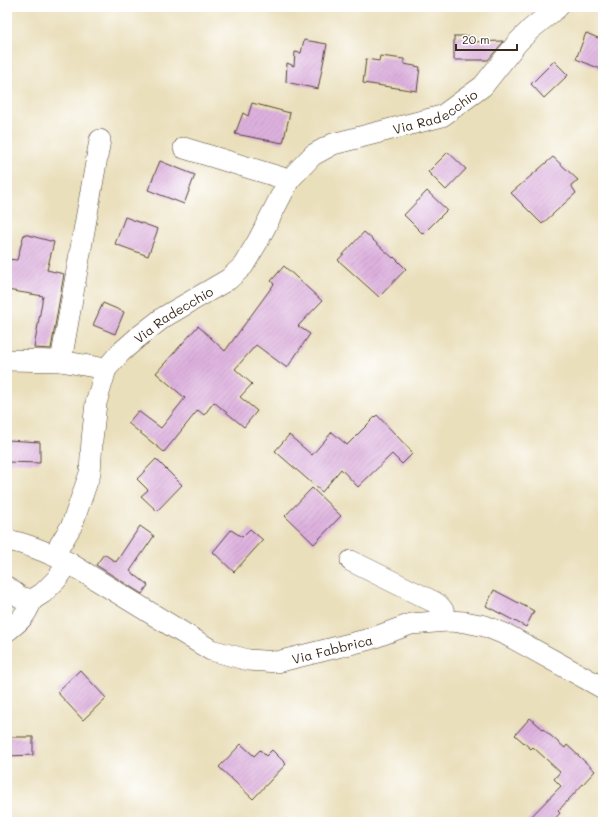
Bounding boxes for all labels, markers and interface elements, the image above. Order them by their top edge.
scale bar [456,26,517,52]
text: 20 m [462,31,490,47]
street label: Via Radecchio [391,85,480,137]
street label: Via Radecchio [130,282,216,346]
street label: Via Fabbrica [290,630,374,667]

